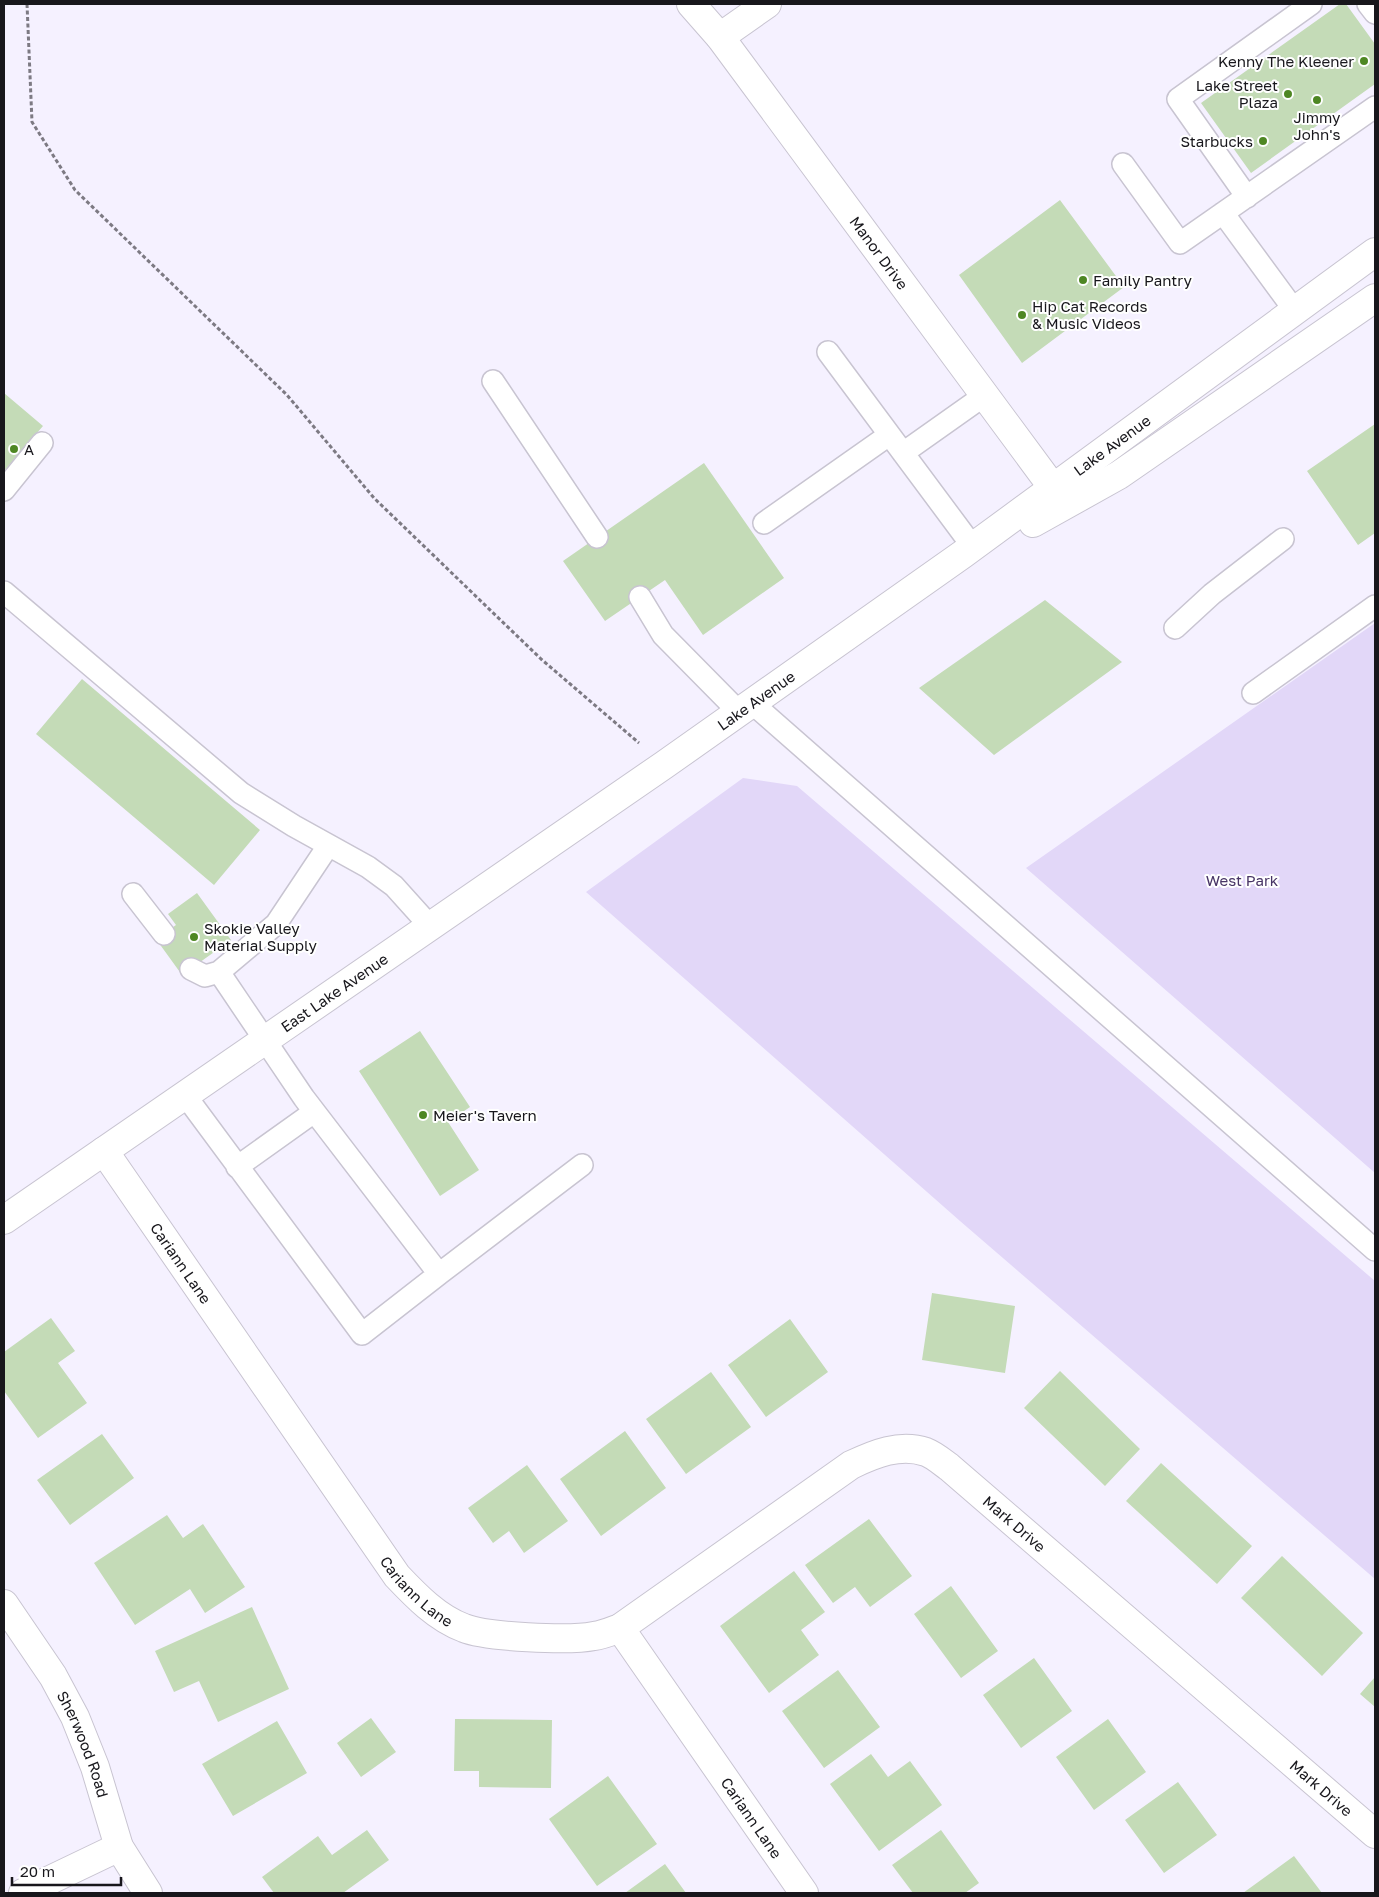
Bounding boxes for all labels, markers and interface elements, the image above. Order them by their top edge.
place label: Kenny The Kleener [1218,52,1354,70]
marker: Kenny The Kleener [1358,55,1370,67]
place label: Lake Street Plaza [1196,76,1278,111]
marker: Lake Street Plaza [1282,88,1294,100]
marker: Jimmy John's [1311,94,1323,106]
place label: Jimmy John's [1294,108,1341,143]
place label: Starbucks [1180,132,1253,150]
marker: Starbucks [1257,135,1269,147]
street label: Manor Drive [846,212,912,293]
place label: Family Pantry [1093,271,1193,289]
marker: Family Pantry [1077,274,1089,286]
place label: Hip Cat Records & Music Videos [1032,297,1148,332]
marker: Hip Cat Records & Music Videos [1016,309,1028,321]
street label: Lake Avenue [1070,411,1154,479]
place label: A [24,440,34,458]
marker: A [8,443,20,455]
street label: Lake Avenue [714,667,798,734]
park label: West Park [1206,871,1279,889]
place label: Skokie Valley Material Supply [204,919,317,954]
marker: Skokie Valley Material Supply [188,931,200,943]
street label: East Lake Avenue [277,949,391,1036]
place label: Meier's Tavern [433,1106,537,1124]
marker: Meier's Tavern [417,1109,429,1121]
street label: Cariann Lane [147,1219,216,1307]
street label: Mark Drive [980,1492,1050,1556]
street label: Cariann Lane [377,1552,456,1630]
street label: Sherwood Road [54,1688,113,1800]
street label: Mark Drive [1286,1756,1357,1820]
street label: Cariann Lane [717,1774,786,1862]
scale bar [12,1854,121,1886]
text: 20 m [20,1862,55,1880]

